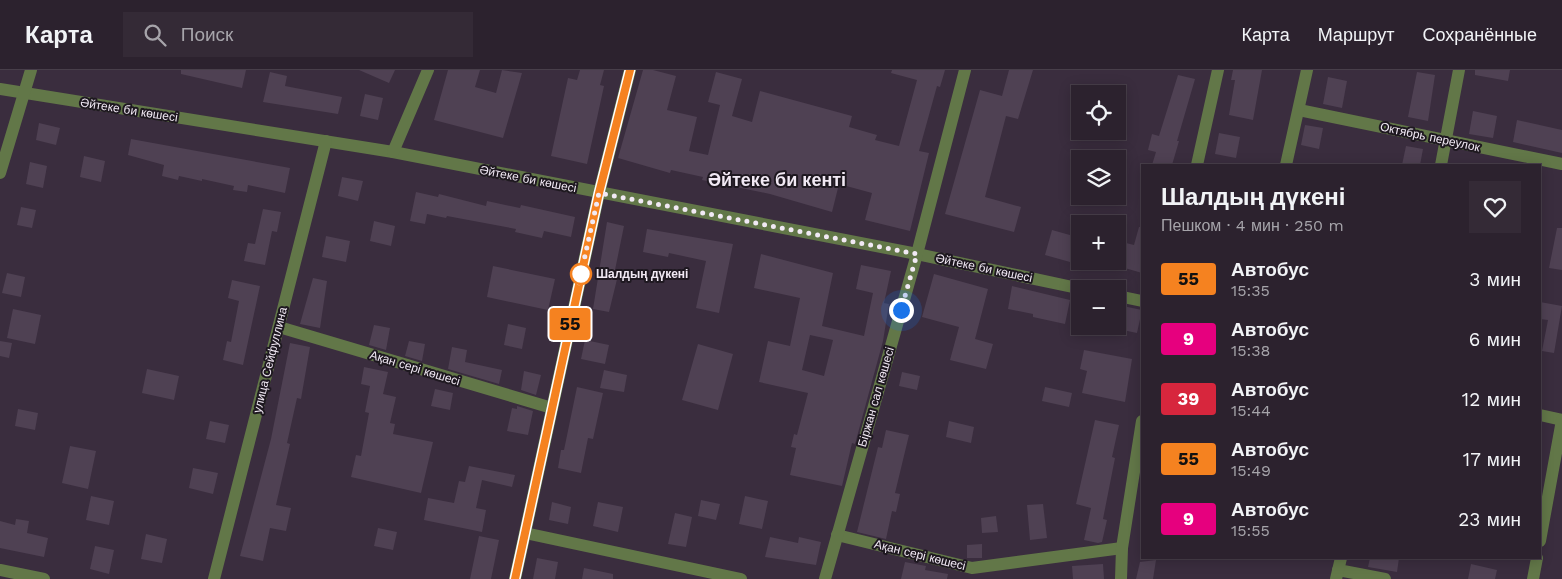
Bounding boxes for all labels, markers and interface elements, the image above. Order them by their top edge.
search box [123,12,473,57]
text: Карта [25,21,93,49]
icon: search [141,21,169,49]
text: Поиск [181,23,233,46]
text: Карта [1242,24,1290,45]
text: Маршрут [1318,24,1394,45]
text: Сохранённые [1422,24,1537,45]
map controls [1071,85,1126,335]
button: locate [1071,85,1126,140]
street label: Әйтеке би көшесі [79,95,179,125]
street label: Октябрь переулок [1379,120,1482,155]
button: layers [1071,150,1126,205]
street label: Әйтеке би көшесі [478,163,578,195]
district label: Әйтеке би кенті [708,169,846,190]
button: heart [1469,181,1521,233]
text: Шалдың дүкені [1161,183,1345,211]
button: + [1071,215,1126,270]
text: Пешком · 4 мин · 250 m [1161,216,1344,235]
street label: Әйтеке би көшесі [934,251,1034,285]
text: Автобус [1231,258,1309,281]
marker: Шалдың дүкені [570,263,592,285]
place label: Шалдың дүкені [596,267,688,281]
text: 55 [1178,268,1199,289]
text: 3 мин [1469,268,1521,291]
button: − [1071,280,1126,335]
text: 15:35 [1231,281,1270,300]
your location [889,298,914,323]
street label: улица Сейфуллина [250,305,290,414]
line badge: 55 [548,308,592,340]
text: 55 [560,313,581,334]
text: Автобус [1231,318,1309,341]
text: 9 [1183,328,1194,349]
text: 6 мин [1469,328,1521,351]
text: 15:38 [1231,341,1270,360]
street label: Біржан сал көшесі [855,345,897,449]
street label: Ақан сері көшесі [368,348,462,388]
text: Автобус [1231,378,1309,401]
text: 39 [1178,388,1199,409]
text: 12 мин [1462,388,1521,411]
text: 15:44 [1231,401,1271,420]
text: Автобус [1231,438,1309,461]
text: 55 [1178,448,1199,469]
text: 17 мин [1463,448,1521,471]
text: 15:49 [1231,461,1271,480]
text: Автобус [1231,498,1309,521]
text: 9 [1183,508,1194,529]
text: 23 мин [1458,508,1521,531]
text: 15:55 [1231,521,1270,540]
street label: Ақан сері көшесі [873,537,967,573]

